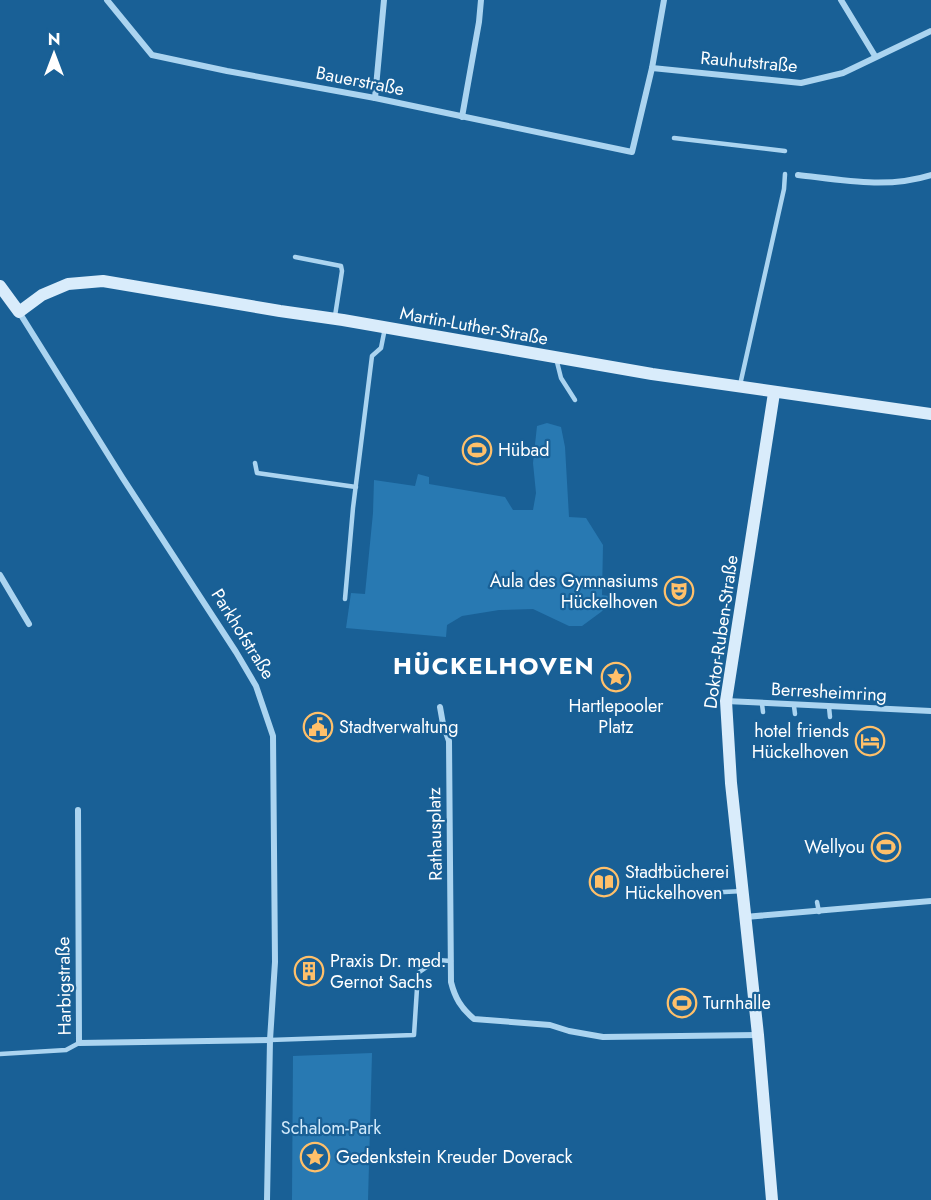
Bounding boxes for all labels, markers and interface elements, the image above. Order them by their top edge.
north arrow [24,24,84,84]
text: N [48,28,60,51]
street label: Rauhutstraße [699,45,799,79]
street label: Bauerstraße [314,60,406,102]
street label: Martin-Luther-Straße [398,300,550,352]
sports icon: Hübad [461,434,493,466]
place label: Hübad [498,437,550,463]
street label: Doktor-Ruben-Straße [697,554,745,710]
place label: Aula des Gymnasiums Hückelhoven [490,568,658,615]
theatre icon: Aula des Gymnasiums Hückelhoven [663,575,695,607]
street label: Parkhofstraße [205,584,281,684]
district label: HÜCKELHOVEN [393,648,595,683]
place icon: Hartlepooler Platz [600,661,632,693]
street label: Berresheimring [770,676,888,708]
place label: Hartlepooler Platz [569,693,664,740]
public building icon: Stadtverwaltung [302,711,334,743]
place label: Stadtverwaltung [339,714,459,740]
place label: hotel friends Hückelhoven [752,718,849,765]
hotel icon: hotel friends Hückelhoven [854,725,886,757]
street label: Rathausplatz [421,786,449,881]
sports icon: Wellyou [870,831,902,863]
place label: Wellyou [804,834,865,860]
place label: Stadtbücherei Hückelhoven [625,859,729,906]
library icon: Stadtbücherei Hückelhoven [588,866,620,898]
street label: Harbigstraße [50,936,78,1036]
place label: Praxis Dr. med. Gernot Sachs [330,948,446,995]
building icon: Praxis Dr. med. Gernot Sachs [293,955,325,987]
sports icon: Turnhalle [666,987,698,1019]
place label: Turnhalle [703,990,771,1016]
park label: Schalom-Park [281,1115,381,1141]
place icon: Gedenkstein Kreuder Doverack [299,1141,331,1173]
place label: Gedenkstein Kreuder Doverack [336,1144,573,1170]

